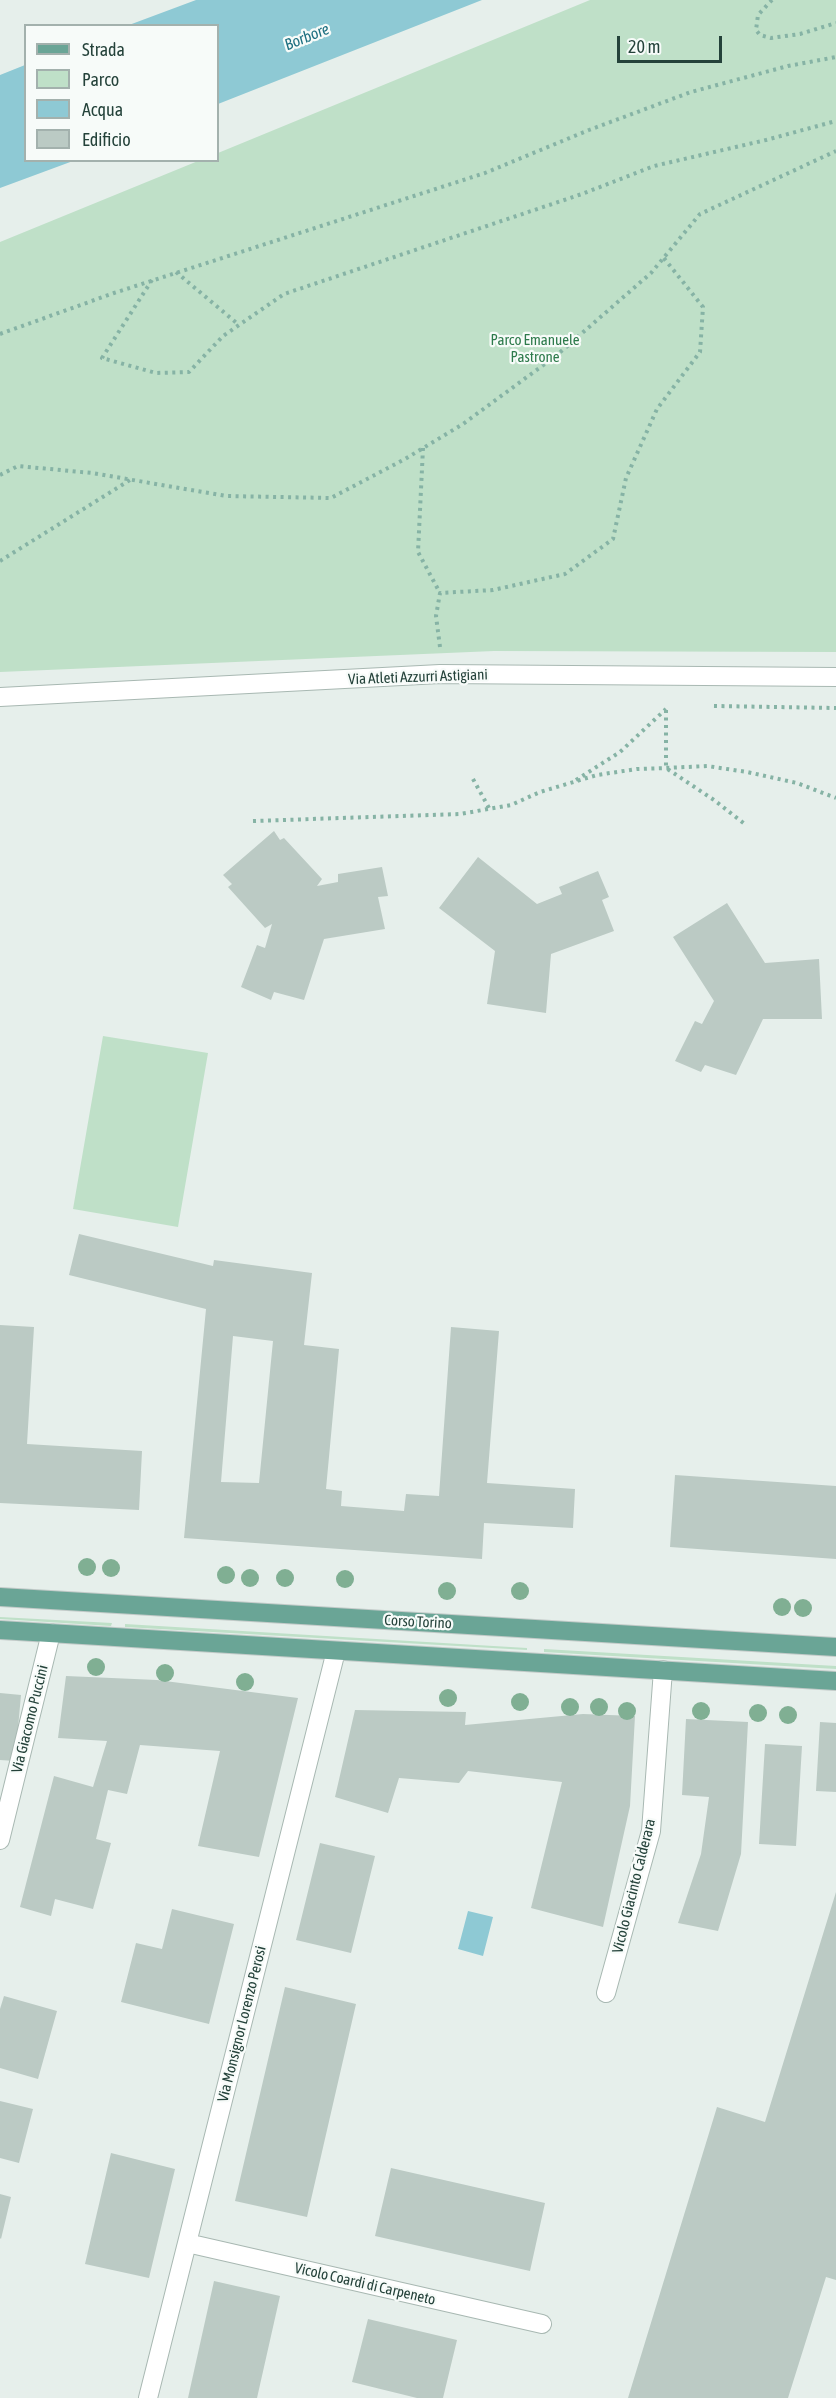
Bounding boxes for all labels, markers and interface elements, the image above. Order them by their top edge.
water label: Borbore [282,19,332,55]
legend [24,24,219,162]
scale bar [620,24,725,62]
text: 20 m [628,36,660,57]
text: Strada [82,39,125,60]
text: Parco [82,69,119,90]
text: Acqua [82,99,123,120]
text: Edificio [82,129,131,150]
park label: Parco Emanuele Pastrone [490,331,580,366]
street label: Via Atleti Azzurri Astigiani [348,666,488,688]
street label: Corso Torino [384,1611,452,1633]
street label: Via Giacomo Puccini [8,1663,52,1775]
street label: Vicolo Giacinto Calderara [609,1817,659,1955]
street label: Via Monsignor Lorenzo Perosi [214,1944,270,2104]
street label: Vicolo Coardi di Carpeneto [293,2259,437,2309]

